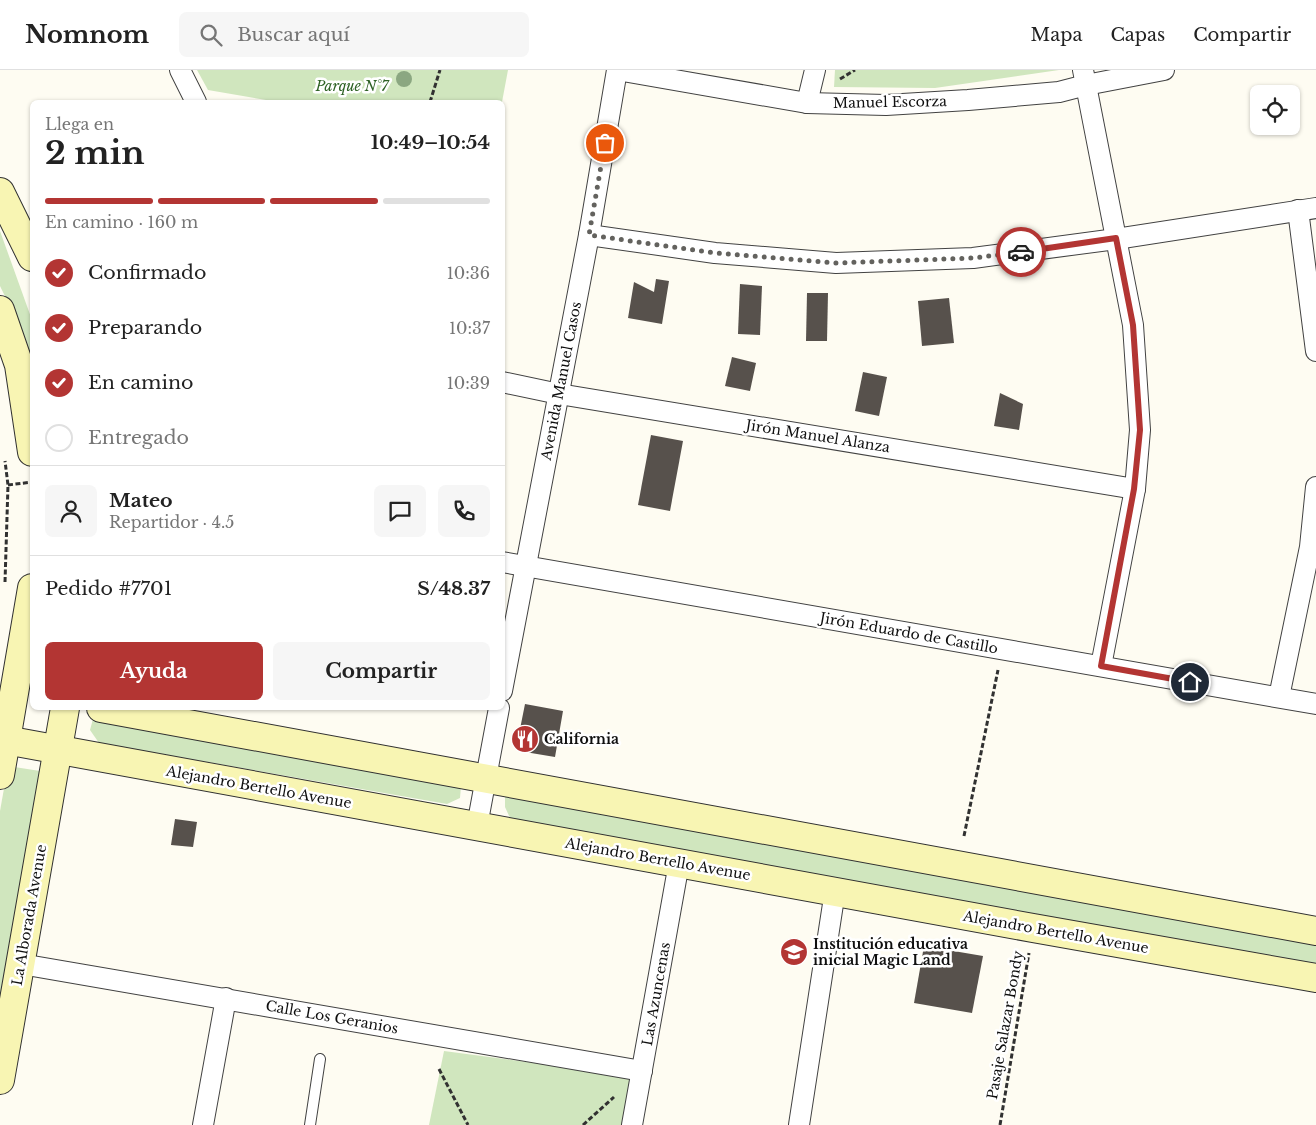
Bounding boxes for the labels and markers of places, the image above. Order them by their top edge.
pin [584,122,626,164]
pin [1169,661,1211,703]
restaurant icon: California [510,724,540,754]
place label: California [544,730,619,748]
place label: Institución educativa inicial Magic Land [813,935,968,969]
school or university icon: Institución educativa inicial Magic Land [779,937,809,967]

